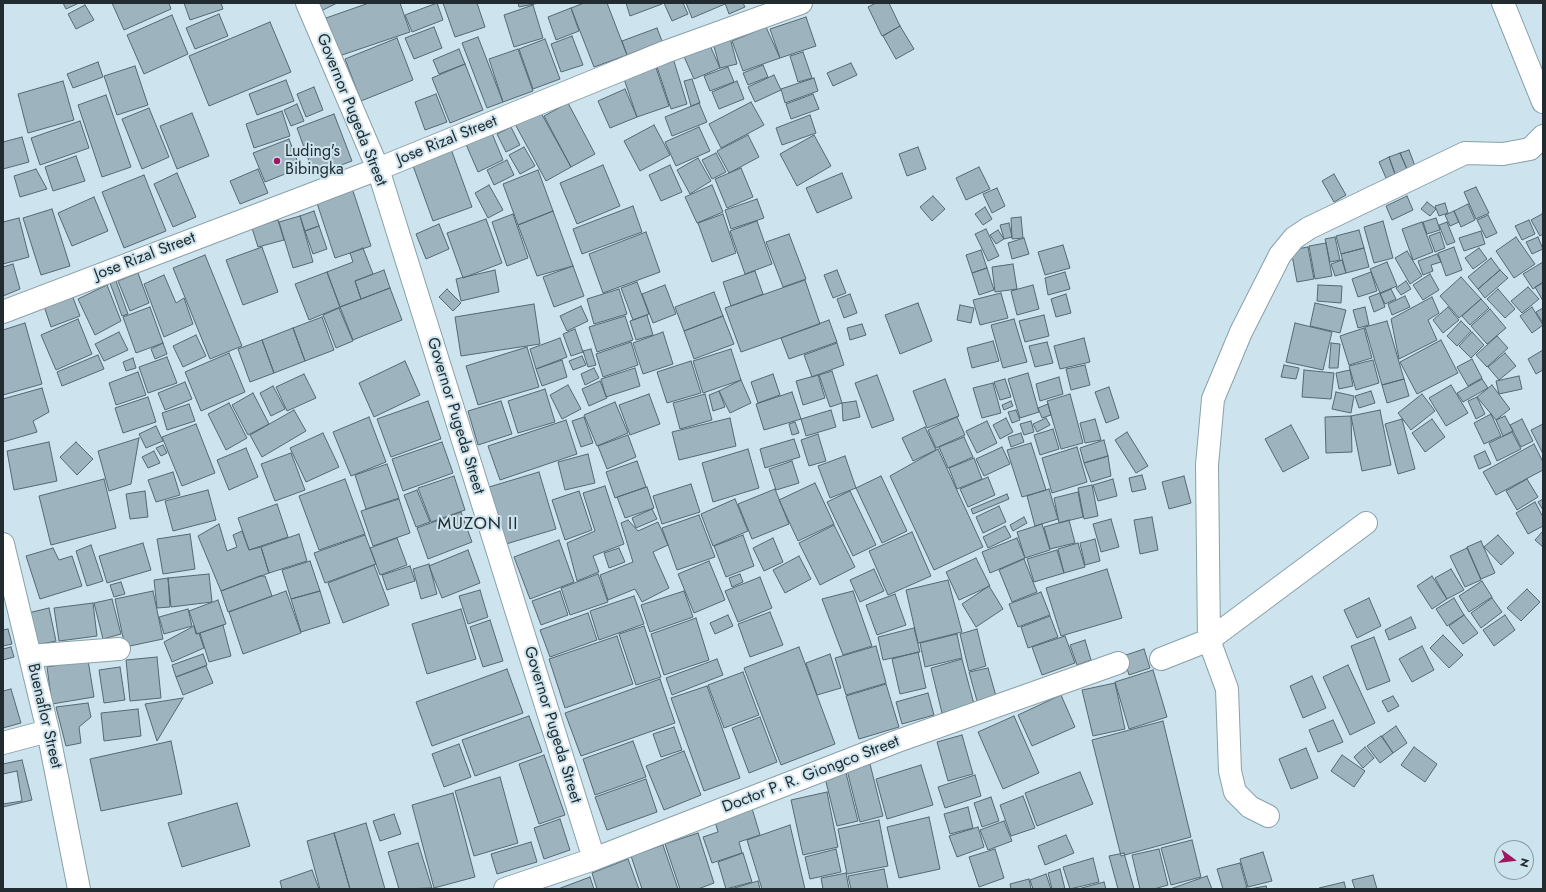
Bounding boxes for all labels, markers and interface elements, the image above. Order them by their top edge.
street label: Governor Pugeda Street [312,31,390,189]
street label: Jose Rizal Street [394,112,500,170]
place label: Luding's Bibingka [285,142,344,180]
marker: Luding's Bibingka [272,156,282,166]
street label: Jose Rizal Street [92,229,198,285]
street label: Governor Pugeda Street [422,335,488,497]
district label: MUZON II [438,515,518,535]
street label: Governor Pugeda Street [519,644,585,806]
street label: Buenaflor Street [23,662,65,770]
street label: Doctor P. R. Giongco Street [720,732,902,818]
north arrow [1494,840,1534,880]
text: N [1516,857,1533,869]

